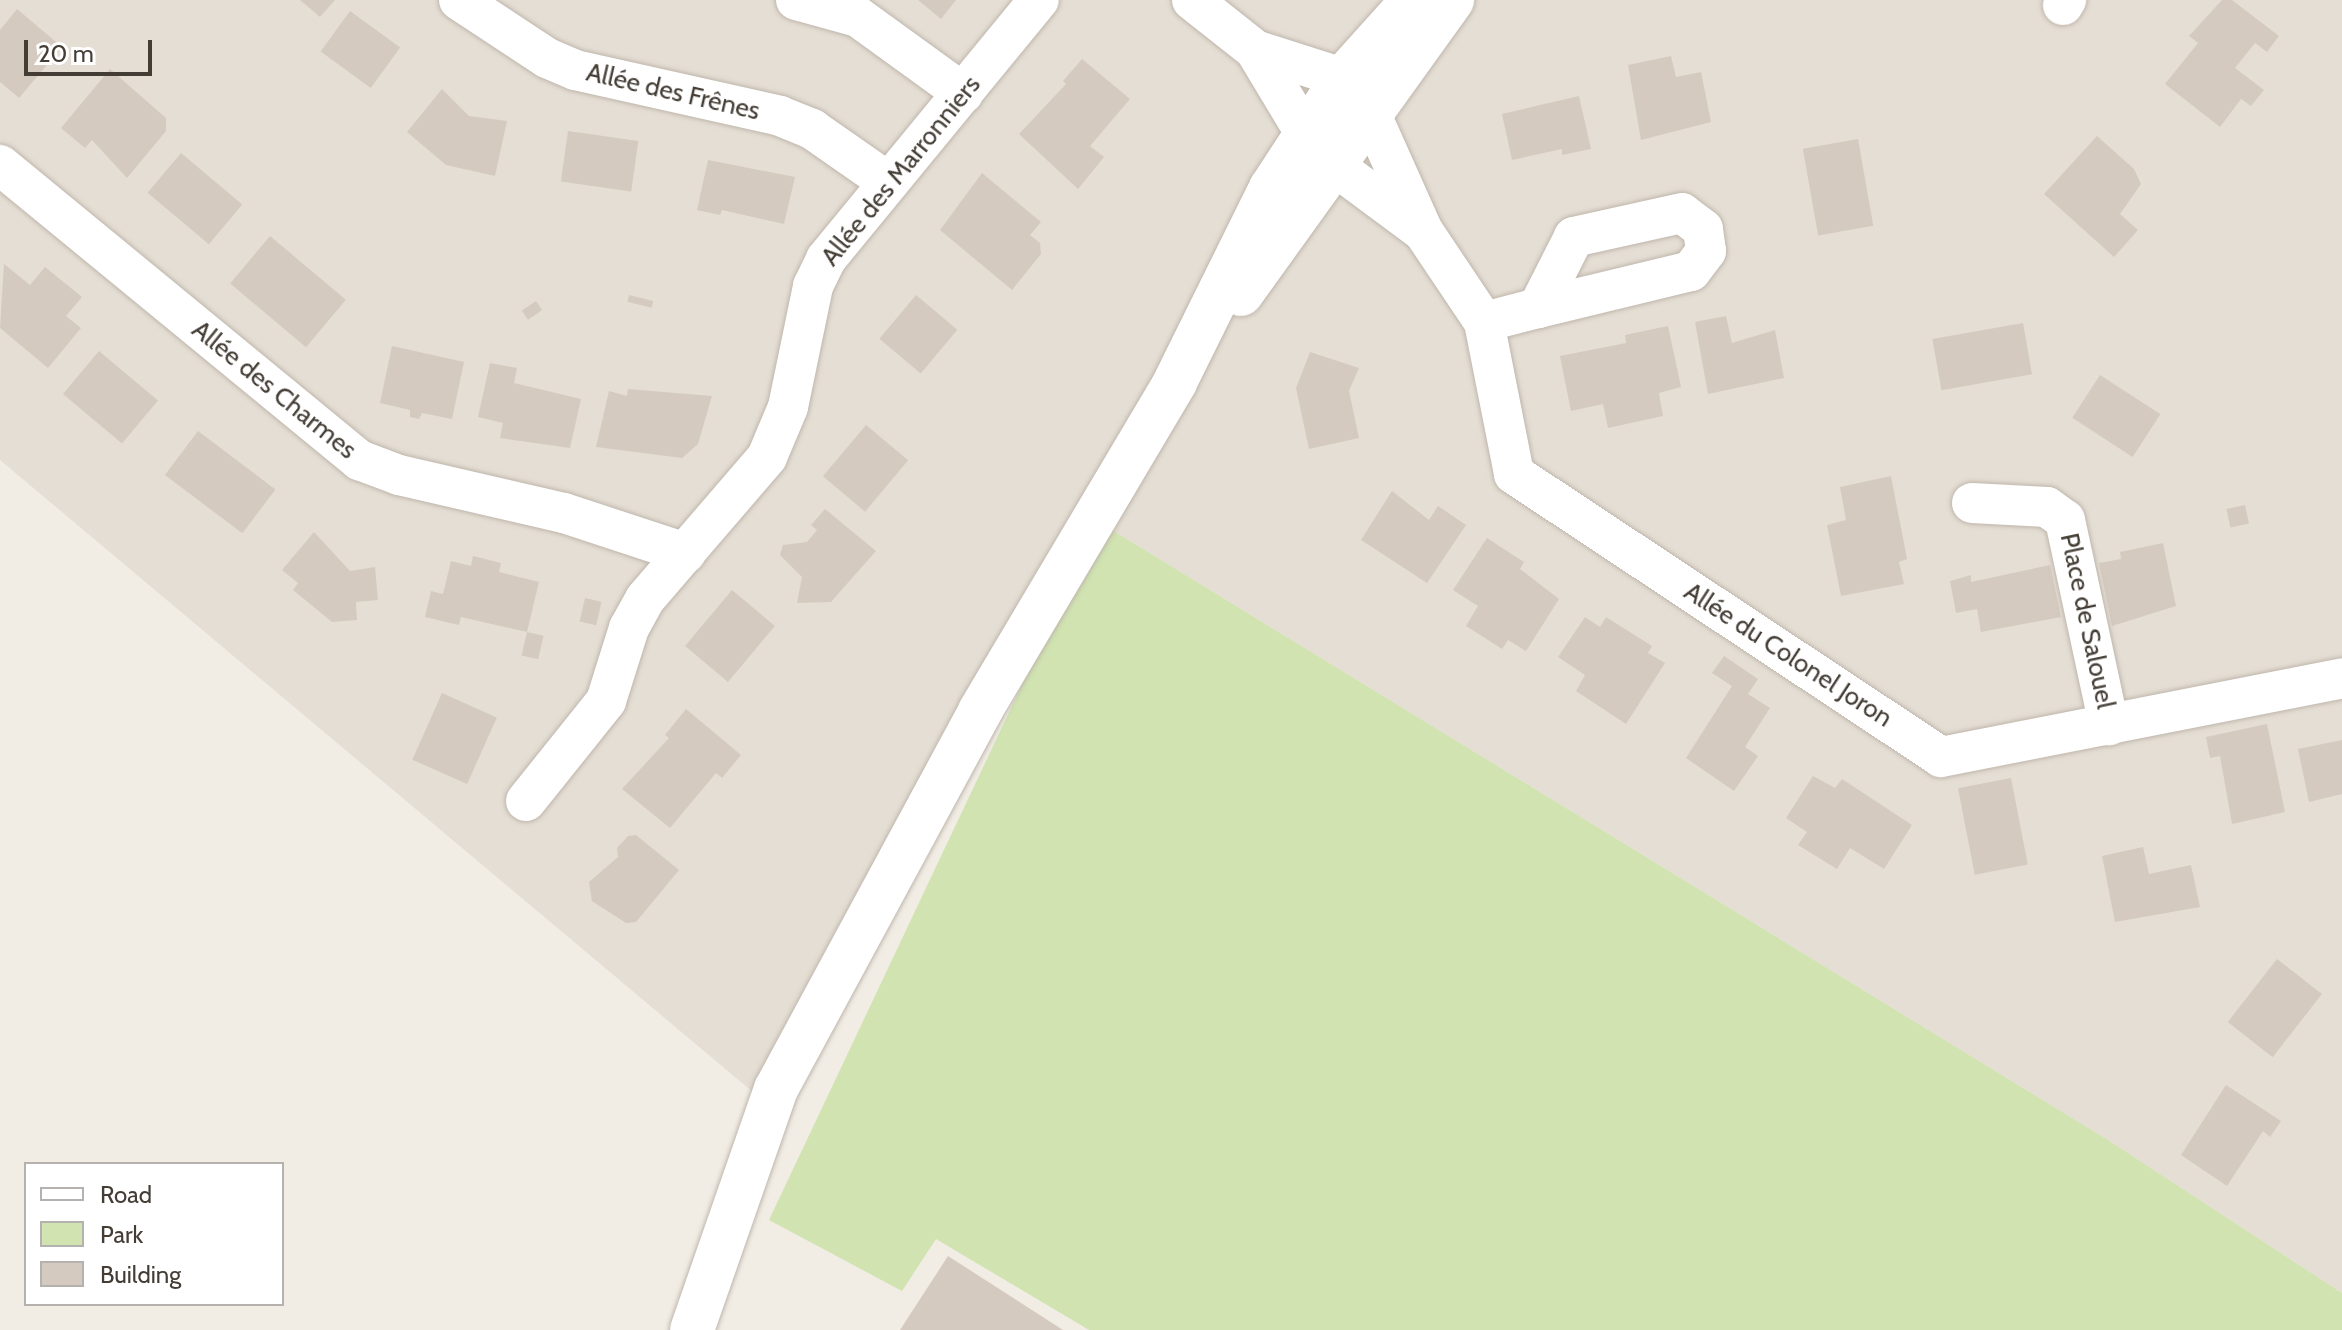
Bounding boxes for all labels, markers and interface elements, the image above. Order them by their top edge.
scale bar [28,24,156,74]
text: 20 m [38,39,94,68]
street label: Allée des Frênes [583,57,763,127]
street label: Allée des Marronniers [815,70,987,272]
street label: Allée des Charmes [186,314,362,466]
street label: Place de Salouel [2053,530,2121,712]
street label: Allée du Colonel Joron [1678,576,1898,734]
legend [24,1162,284,1306]
text: Road [100,1180,152,1209]
text: Park [100,1220,143,1249]
text: Building [100,1260,181,1289]

